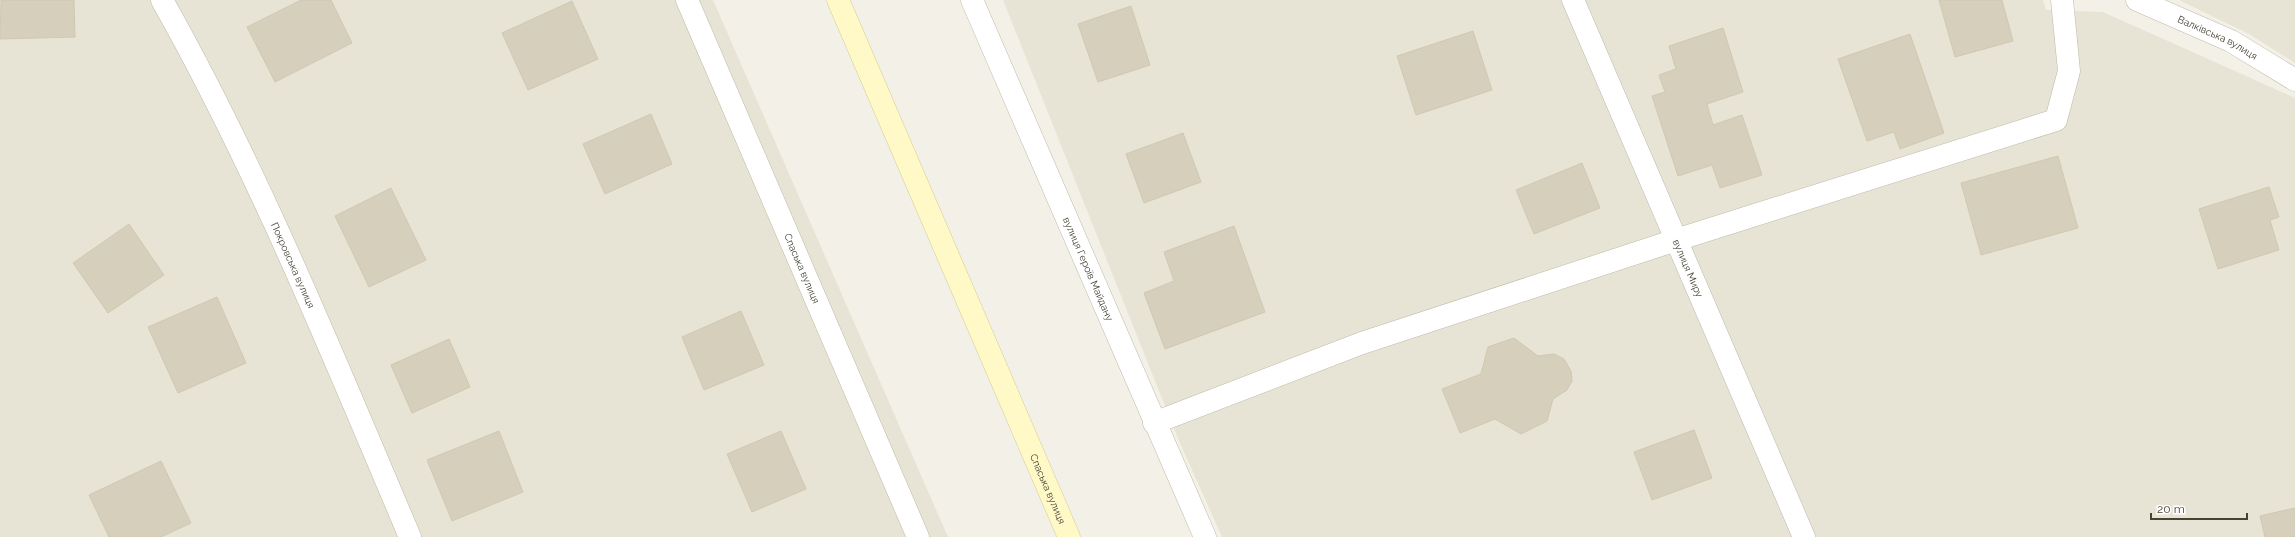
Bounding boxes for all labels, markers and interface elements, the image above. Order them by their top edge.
street label: Валківська вулиця [2176,13,2260,61]
street label: вулиця Героїв Майдану [1061,215,1116,323]
street label: Покровська вулиця [269,221,317,310]
street label: Спаська вулиця [783,232,822,305]
street label: вулиця Миру [1671,238,1706,299]
street label: Спаська вулиця [1028,452,1068,525]
scale bar [2151,495,2247,521]
text: 20 m [2157,502,2185,516]

